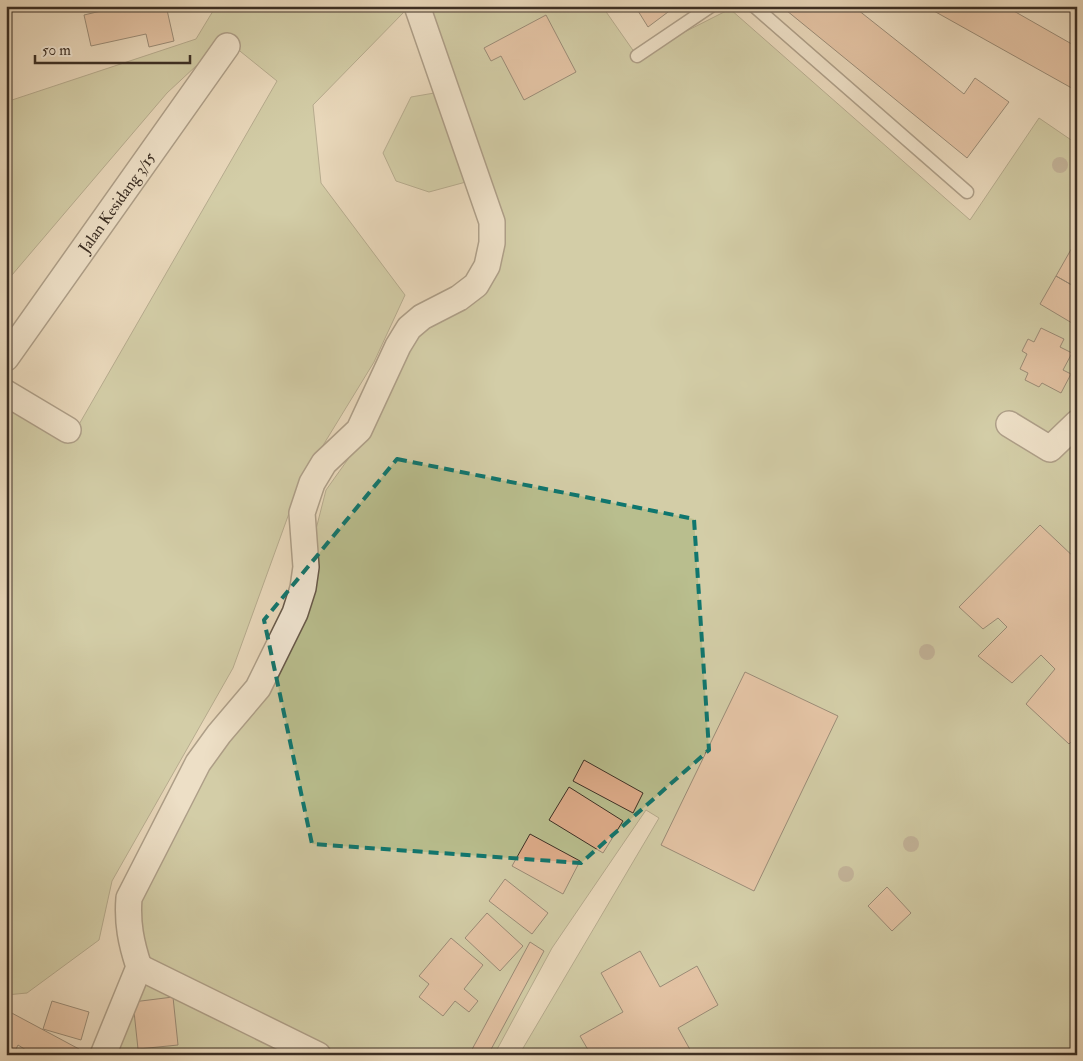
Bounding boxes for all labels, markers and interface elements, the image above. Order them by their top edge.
scale bar [35,32,190,64]
text: 50 m [42,41,71,60]
street label: Jalan Kesidang 3/15 [74,148,160,259]

